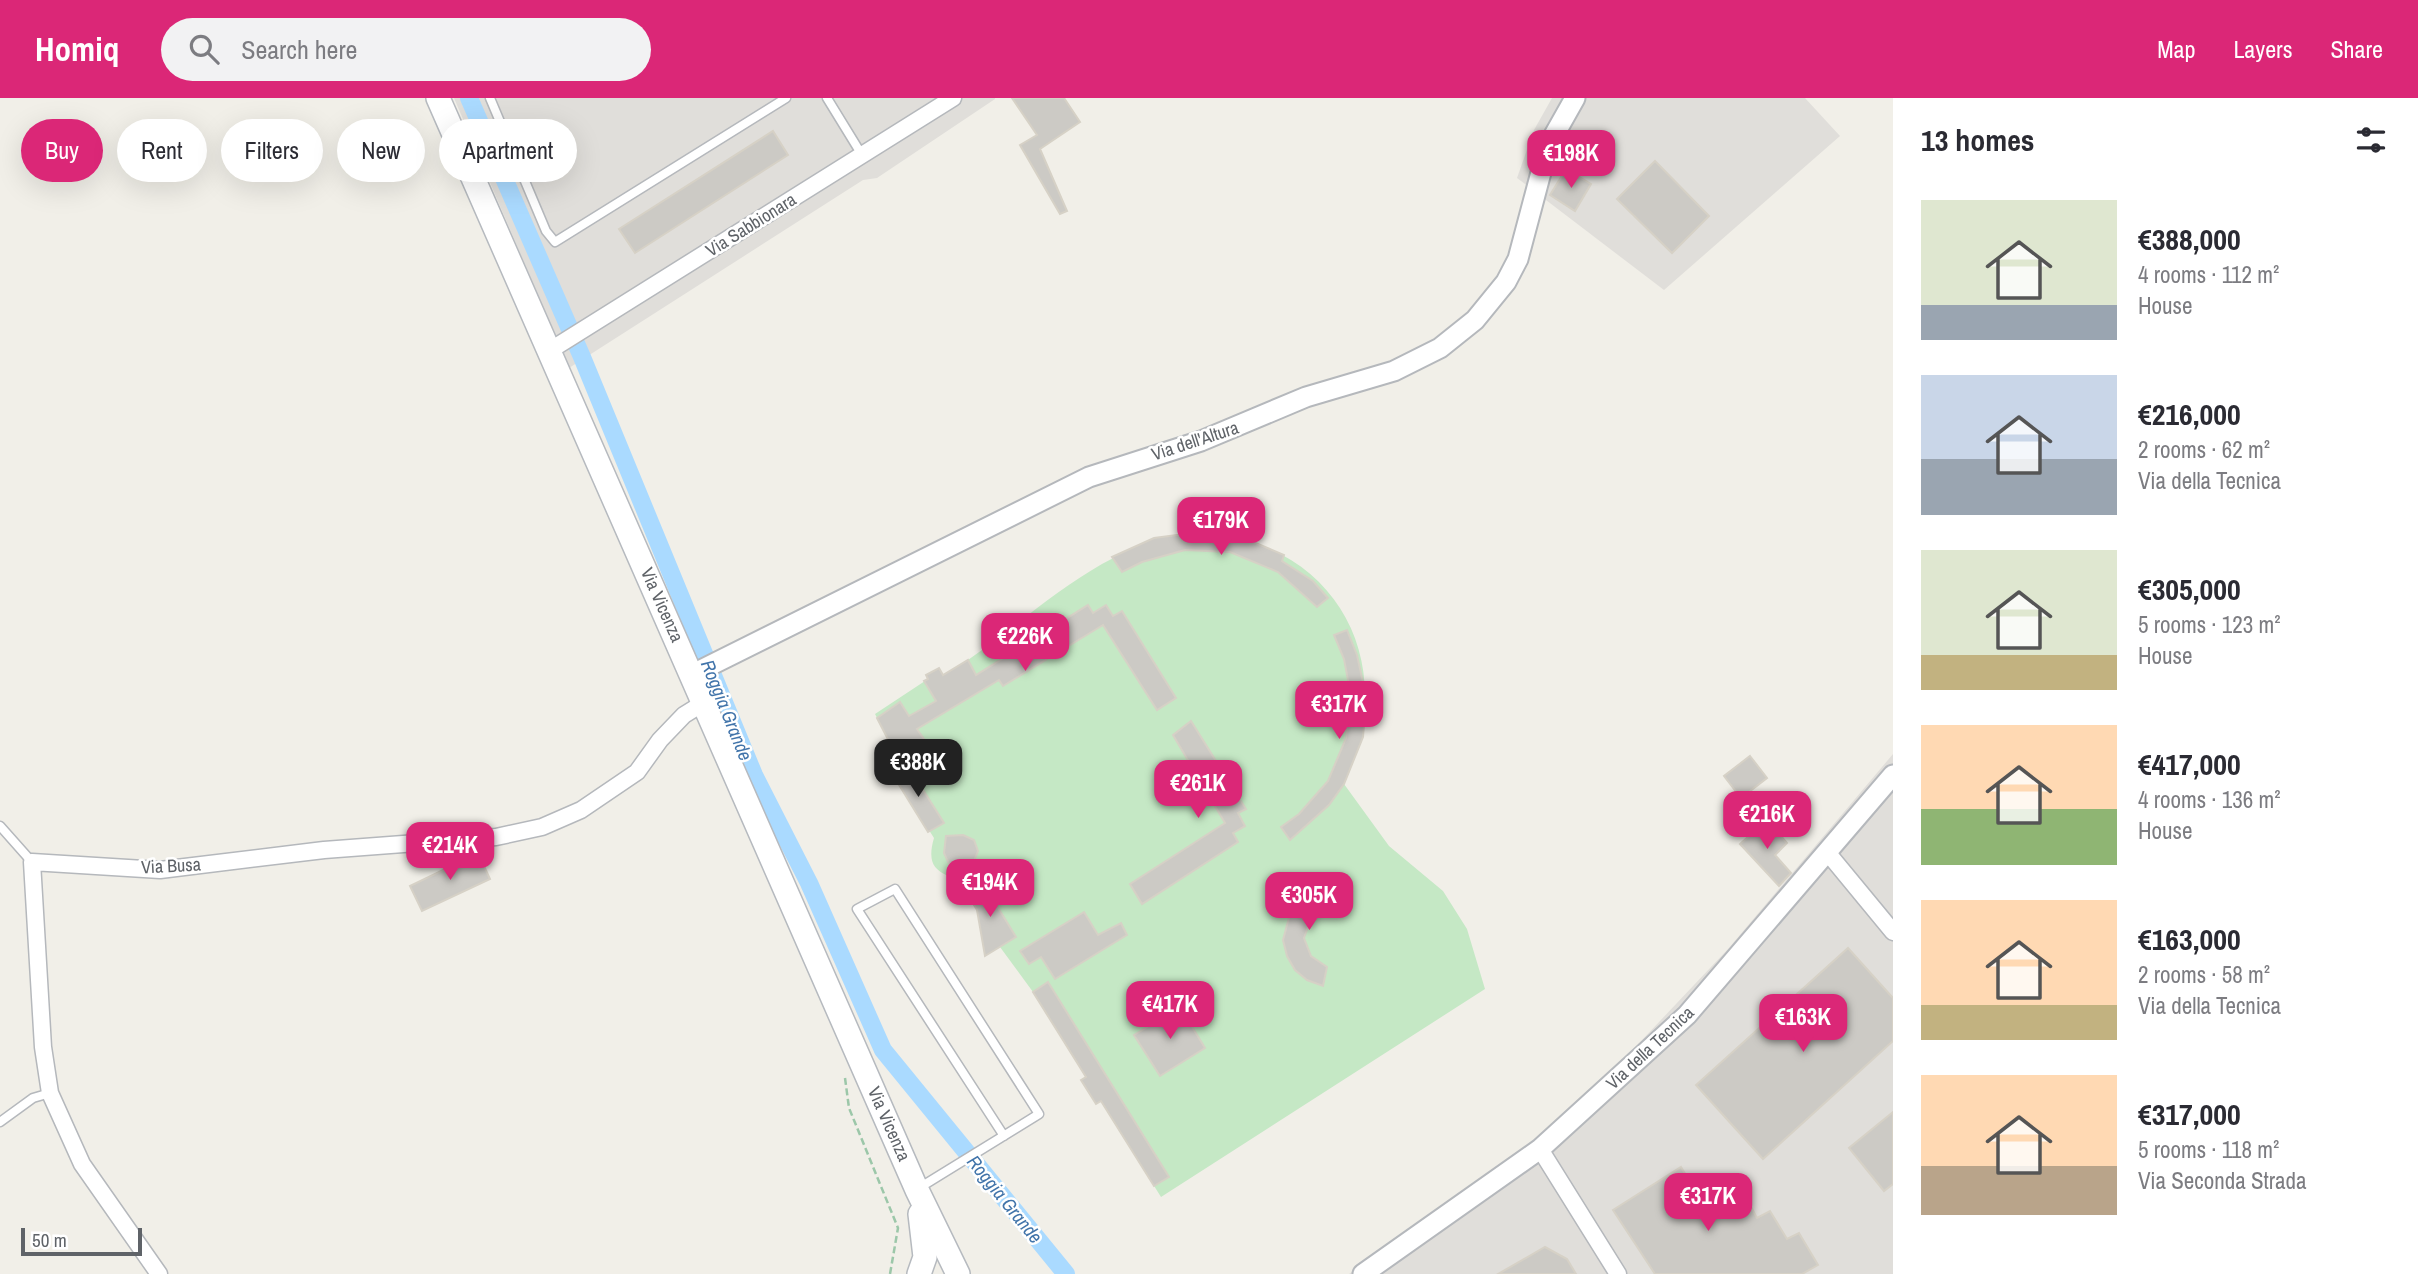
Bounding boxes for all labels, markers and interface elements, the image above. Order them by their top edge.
search box [161,18,651,81]
text: Homiq [35,27,119,71]
icon: search [185,30,223,68]
text: Search here [241,32,357,67]
text: Map [2157,33,2195,65]
text: Layers [2233,33,2292,65]
text: Share [2330,33,2383,65]
chip: Buy [21,119,103,182]
chip: Rent [117,119,207,182]
chip: Filters [221,119,323,182]
chip: New [337,119,425,182]
chip: Apartment [439,119,577,182]
text: 13 homes [1921,120,2035,160]
icon: filters [2352,121,2390,159]
pin: €198K [1522,130,1620,190]
text: €198K [1543,137,1599,168]
street label: Via Sabbionara [701,187,801,262]
text: €388,000 [2138,219,2241,259]
icon: home [1977,228,2061,312]
text: 4 rooms · 112 m² [2138,259,2279,290]
text: House [2138,290,2193,321]
text: €216,000 [2138,394,2241,434]
icon: home [1977,403,2061,487]
street label: Via dell'Altura [1148,415,1242,466]
text: 2 rooms · 62 m² [2138,434,2270,465]
text: Via della Tecnica [2138,465,2281,496]
pin: €179K [1172,498,1270,557]
text: €179K [1193,504,1249,535]
street label: Via Vicenza [635,564,690,646]
text: €305,000 [2138,569,2241,609]
icon: home [1977,578,2061,662]
text: 5 rooms · 123 m² [2138,609,2281,640]
pin: €226K [976,614,1074,673]
text: €226K [997,620,1053,651]
text: House [2138,640,2193,671]
water label: Roggia Grande [695,656,759,764]
pin: €317K [1290,682,1388,741]
text: €317K [1311,688,1367,719]
pin: €388K [869,740,967,799]
text: €417,000 [2138,744,2241,784]
text: €388K [890,746,946,777]
icon: home [1977,753,2061,837]
pin: €261K [1149,760,1247,820]
text: €261K [1170,767,1226,798]
text: 4 rooms · 136 m² [2138,784,2281,815]
pin: €216K [1718,792,1816,851]
text: €216K [1739,798,1795,829]
text: House [2138,815,2193,846]
pin: €214K [401,822,499,882]
text: €214K [422,829,478,860]
street label: Via Busa [141,851,201,880]
pin: €194K [941,860,1039,919]
text: €194K [962,866,1018,897]
pin: €305K [1260,872,1358,932]
text: €305K [1281,879,1337,910]
text: €163,000 [2138,919,2241,959]
icon: home [1977,928,2061,1012]
text: 2 rooms · 58 m² [2138,959,2270,990]
pin: €417K [1121,982,1219,1041]
text: €417K [1142,988,1198,1019]
text: Via della Tecnica [2138,990,2281,1021]
pin: €163K [1754,995,1852,1054]
street label: Via della Tecnica [1600,1000,1699,1095]
text: €163K [1775,1001,1831,1032]
street label: Via Vicenza [862,1083,917,1165]
text: €317,000 [2138,1094,2241,1134]
icon: home [1977,1103,2061,1187]
text: 5 rooms · 118 m² [2138,1134,2279,1165]
water label: Roggia Grande [961,1149,1049,1249]
text: Via Seconda Strada [2138,1165,2307,1196]
pin: €317K [1659,1174,1757,1233]
text: €317K [1680,1180,1736,1211]
scale bar [21,1225,142,1257]
text: 50 m [32,1227,67,1253]

